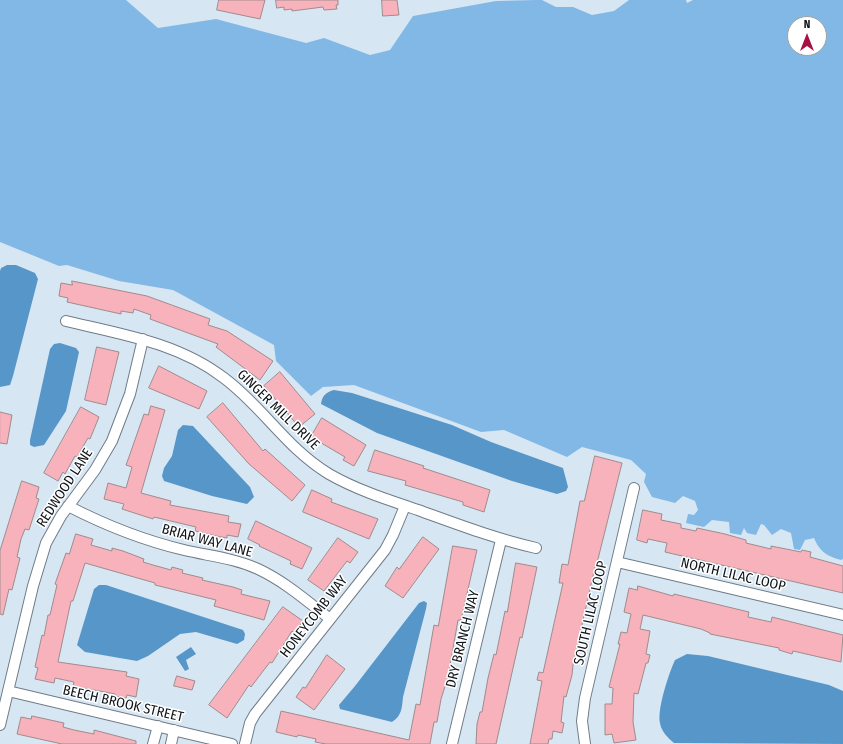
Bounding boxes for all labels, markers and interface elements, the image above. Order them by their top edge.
north arrow [787,16,827,56]
text: N [804,18,810,31]
street label: GINGER MILL DRIVE [233,366,323,454]
street label: REDWOOD LANE [33,445,97,531]
street label: BRIAR WAY LANE [160,521,254,561]
street label: NORTH LILAC LOOP [679,555,787,595]
street label: SOUTH LILAC LOOP [571,559,611,667]
street label: HONEYCOMB WAY [277,573,351,661]
street label: DRY BRANCH WAY [443,589,483,689]
street label: BEECH BROOK STREET [61,682,185,726]

